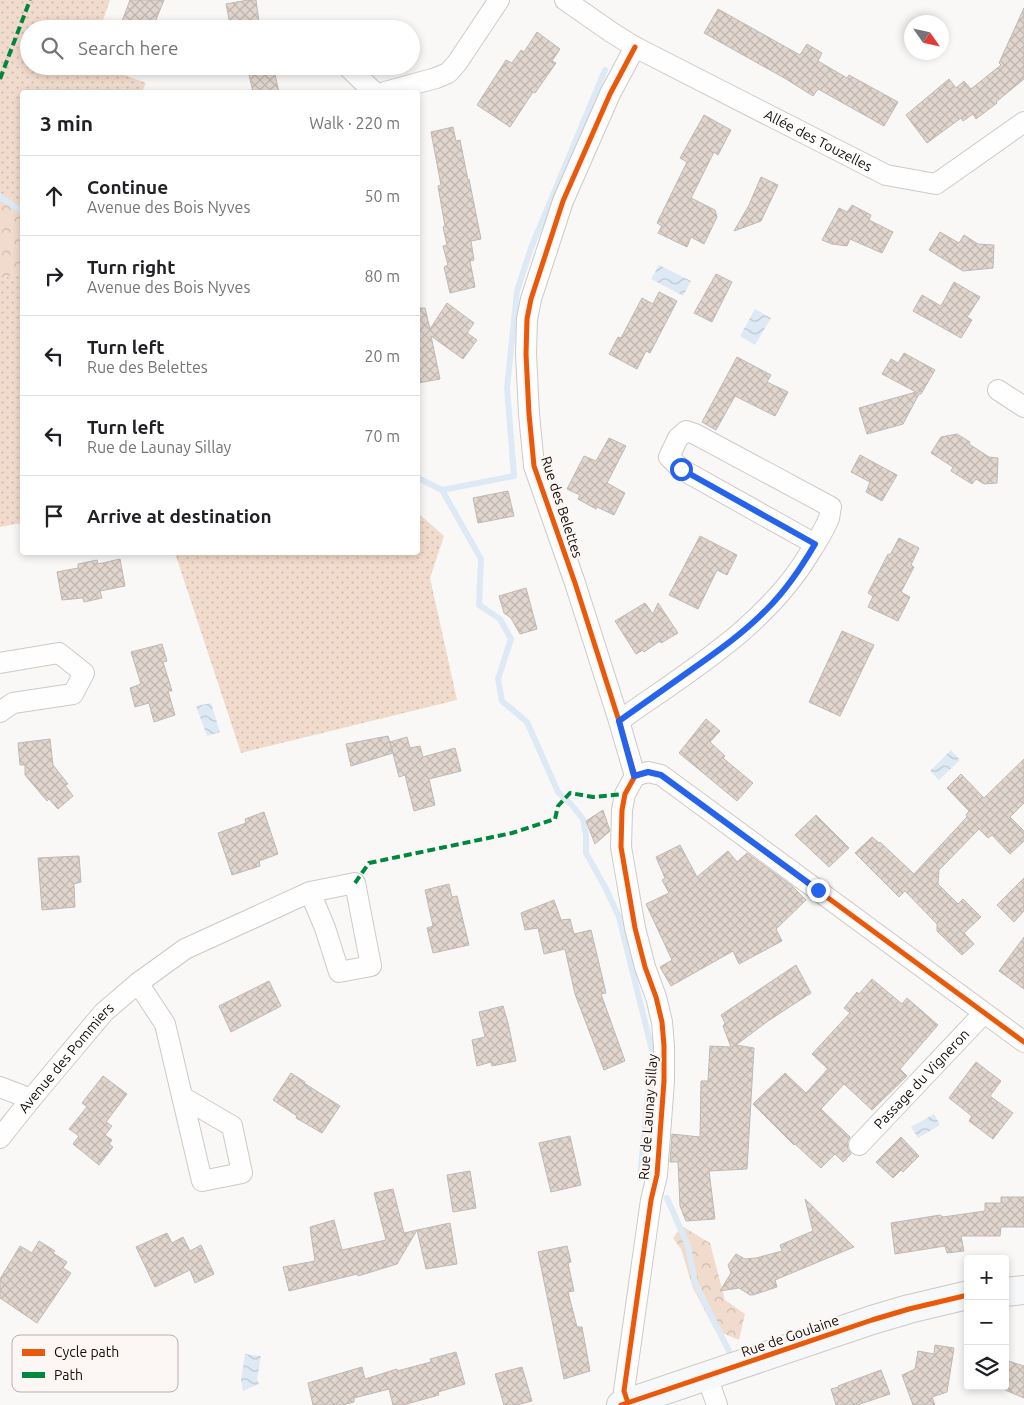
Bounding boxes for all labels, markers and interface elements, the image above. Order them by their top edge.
north arrow [904,15,949,60]
search box [20,20,420,75]
icon: search [38,34,66,62]
text: Search here [78,37,178,59]
street label: Allée des Touzelles [762,106,875,175]
text: 3 min [40,111,93,135]
text: Walk · 220 m [309,114,400,132]
text: Continue [87,176,168,198]
icon: ahead [40,182,68,210]
text: 50 m [364,187,400,205]
text: Avenue des Bois Nyves [87,198,250,216]
text: Turn right [87,256,175,278]
icon: right [40,262,68,290]
text: 80 m [364,267,400,285]
text: Avenue des Bois Nyves [87,278,250,296]
text: Turn left [87,336,165,358]
icon: left [40,342,68,370]
text: 20 m [364,347,400,365]
text: Rue des Belettes [87,358,208,376]
text: Turn left [87,416,165,438]
icon: left [40,422,68,450]
text: 70 m [364,427,400,445]
text: Rue de Launay Sillay [87,438,231,456]
street label: Rue des Belettes [538,454,586,560]
route start [670,458,693,481]
icon: arrive [40,502,68,530]
text: Arrive at destination [87,505,272,527]
route end [807,879,830,902]
street label: Avenue des Pommiers [15,999,117,1116]
street label: Passage du Vigneron [871,1026,973,1132]
street label: Rue de Launay Sillay [636,1053,660,1181]
map controls [964,1255,1009,1390]
button: + [964,1255,1009,1300]
button: − [964,1300,1009,1345]
street label: Rue de Goulaine [739,1312,841,1360]
legend [12,1335,178,1392]
text: Cycle path [54,1344,119,1360]
button: layers [964,1345,1009,1390]
text: Path [54,1367,83,1383]

